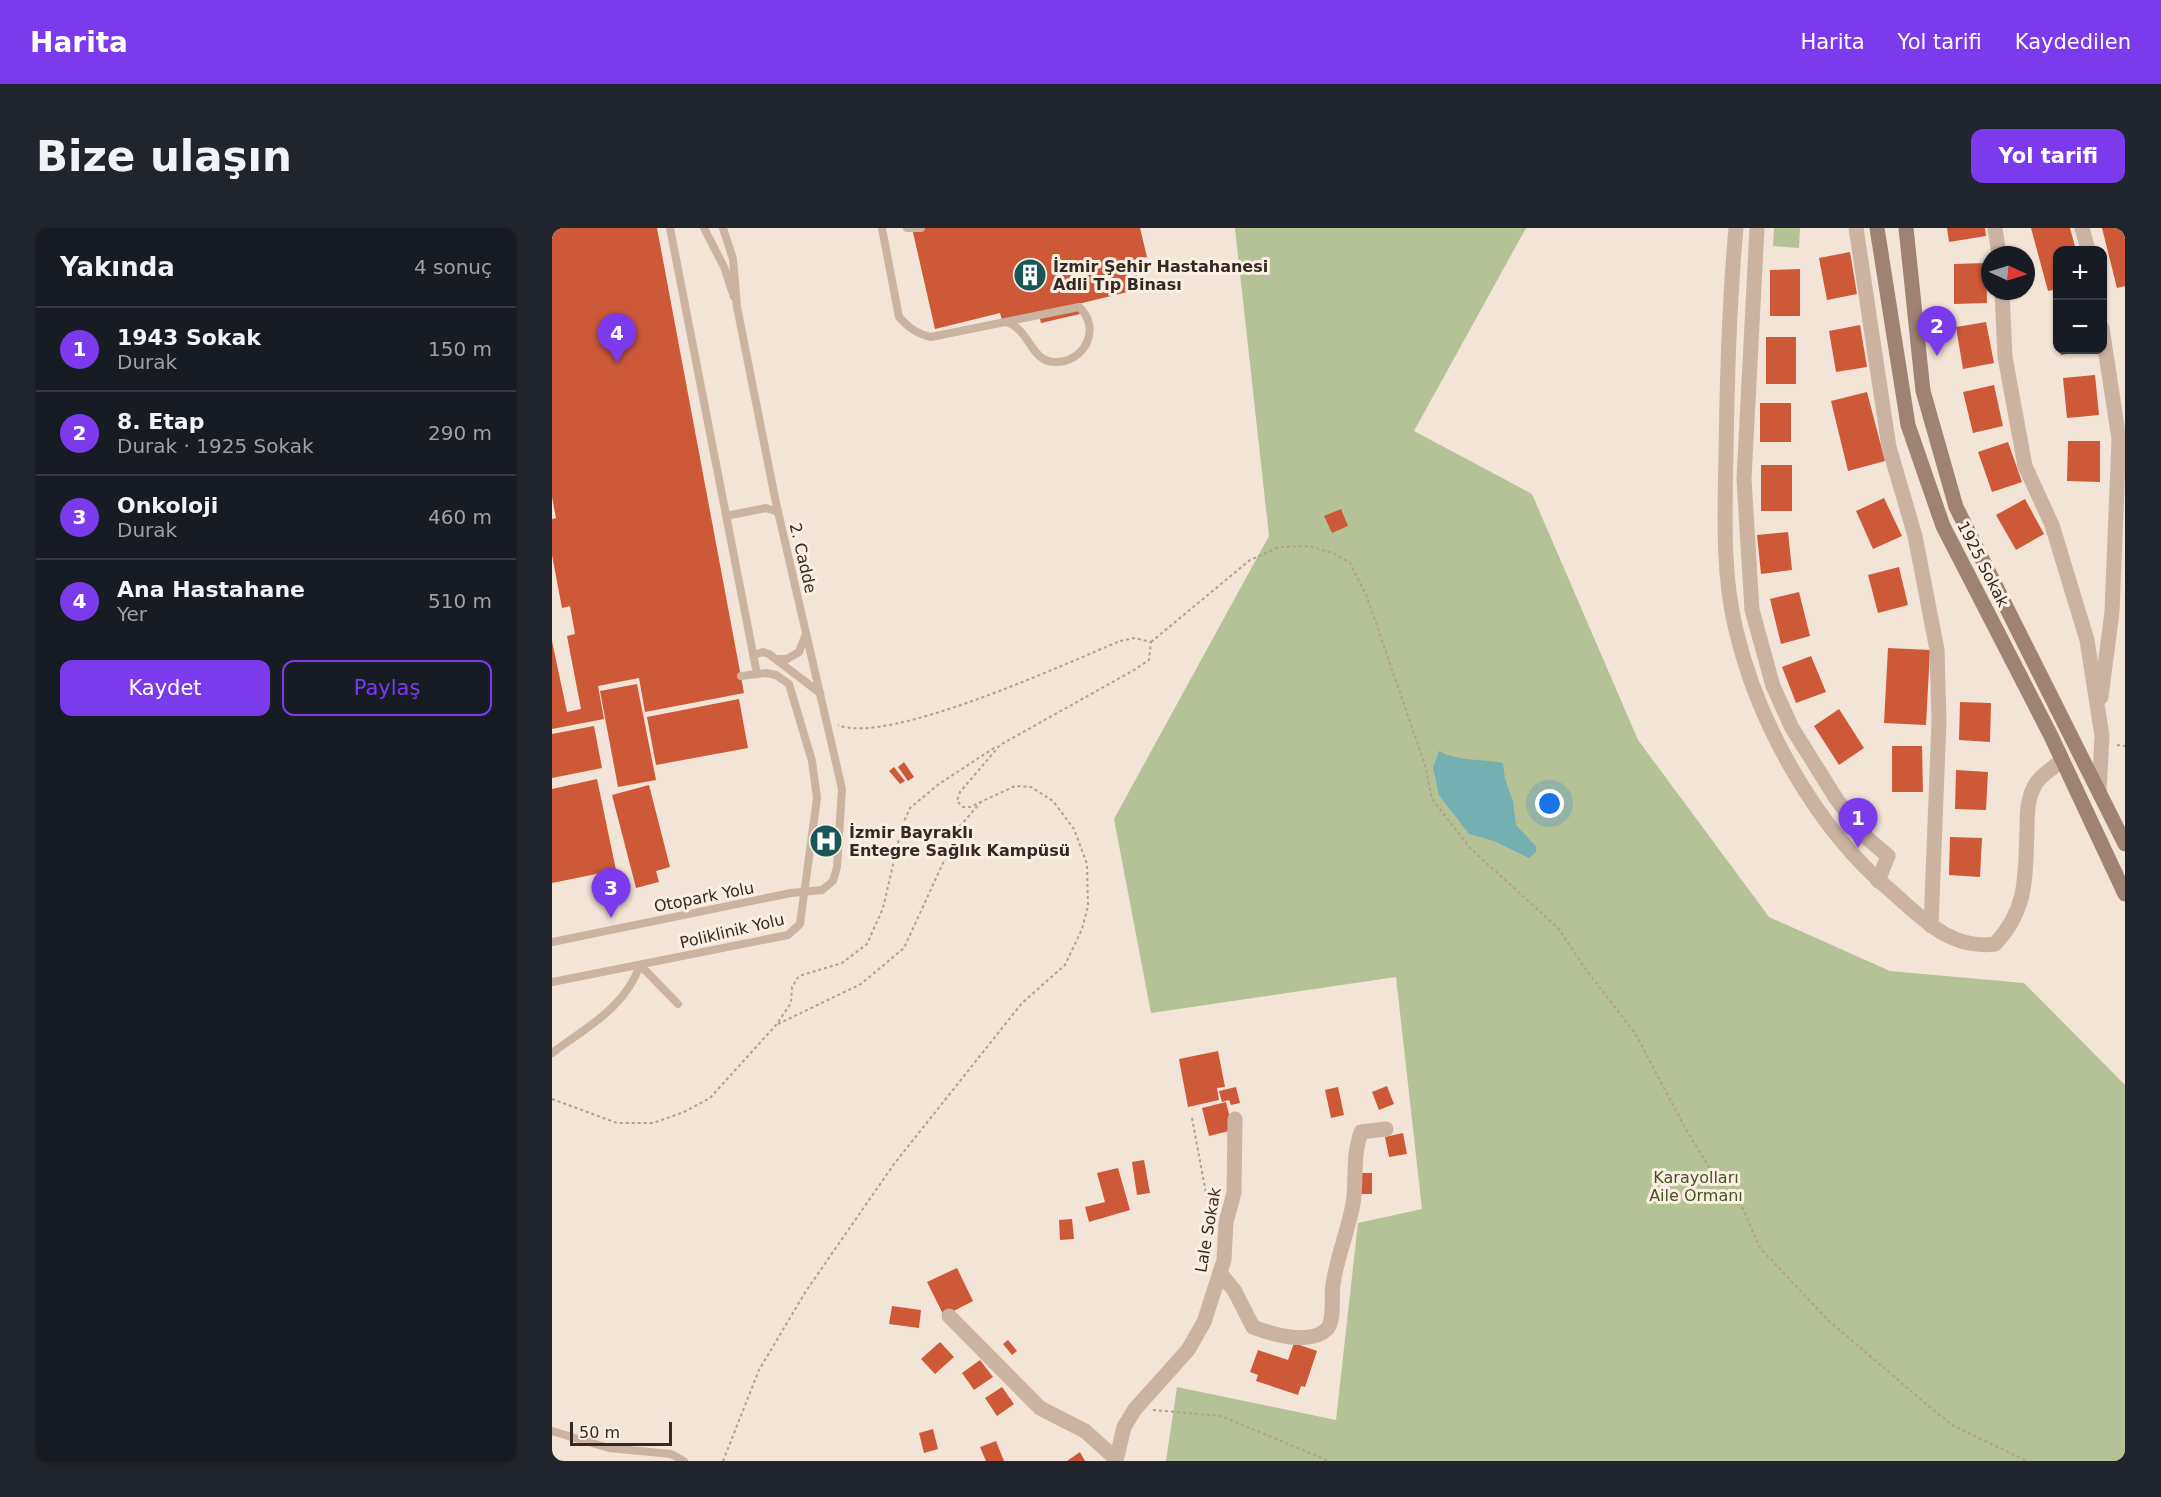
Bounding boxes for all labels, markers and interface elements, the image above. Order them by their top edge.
text: Harita [30,26,128,59]
text: Harita [1800,30,1865,54]
text: Yol tarifi [1898,30,1982,54]
text: Kaydedilen [2015,30,2131,54]
button: Yol tarifi [1971,129,2125,183]
text: Bize ulaşın [36,132,292,181]
north arrow [1981,246,2035,300]
map controls [2053,246,2107,354]
button: + [2053,246,2107,300]
text: Yakında [60,252,175,282]
text: 4 sonuç [414,255,492,279]
building icon: İzmir Şehir Hastahanesi Adli Tıp Binası [1012,257,1048,293]
place label: İzmir Şehir Hastahanesi Adli Tıp Binası [1053,257,1268,294]
button: − [2053,300,2107,354]
pin: 2 [1918,306,1956,356]
pin: 4 [598,314,636,363]
text: 1943 Sokak [117,325,261,350]
text: 1 [73,337,86,361]
text: 150 m [428,337,492,361]
text: Durak [117,350,177,374]
text: 8. Etap [117,409,204,434]
text: 2 [73,421,86,445]
text: 290 m [428,421,492,445]
text: Durak · 1925 Sokak [117,434,313,458]
text: Onkoloji [117,493,218,518]
text: 3 [73,505,86,529]
text: 460 m [428,505,492,529]
text: Durak [117,518,177,542]
street label: 1925 Sokak [1953,518,2013,611]
street label: 2. Cadde [786,521,820,595]
text: Ana Hastahane [117,577,305,602]
text: 4 [73,589,86,613]
text: 510 m [428,589,492,613]
text: Yer [117,602,147,626]
button: Kaydet [60,660,270,716]
button: Paylaş [282,660,492,716]
your location [1535,789,1564,818]
pin: 1 [1838,798,1878,848]
hospital icon: İzmir Bayraklı Entegre Sağlık Kampüsü [808,823,844,859]
place label: İzmir Bayraklı Entegre Sağlık Kampüsü [849,823,1070,860]
pin: 3 [592,868,630,918]
street label: Otopark Yolu [652,878,756,916]
street label: Poliklinik Yolu [678,910,786,952]
park label: Karayolları Aile Ormanı [1649,1168,1743,1205]
street label: Lale Sokak [1191,1185,1225,1274]
scale bar [570,1419,672,1446]
text: 50 m [579,1423,620,1442]

